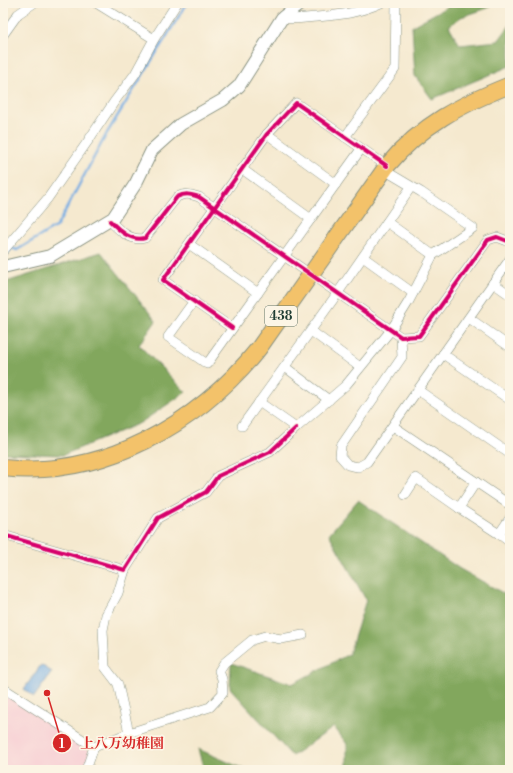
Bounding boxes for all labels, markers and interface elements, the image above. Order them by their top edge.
road number: 438 [265,306,297,326]
callout: 上八万幼稚園 [52,730,172,756]
text: 上八万幼稚園 [80,735,164,753]
text: 1 [59,737,65,752]

